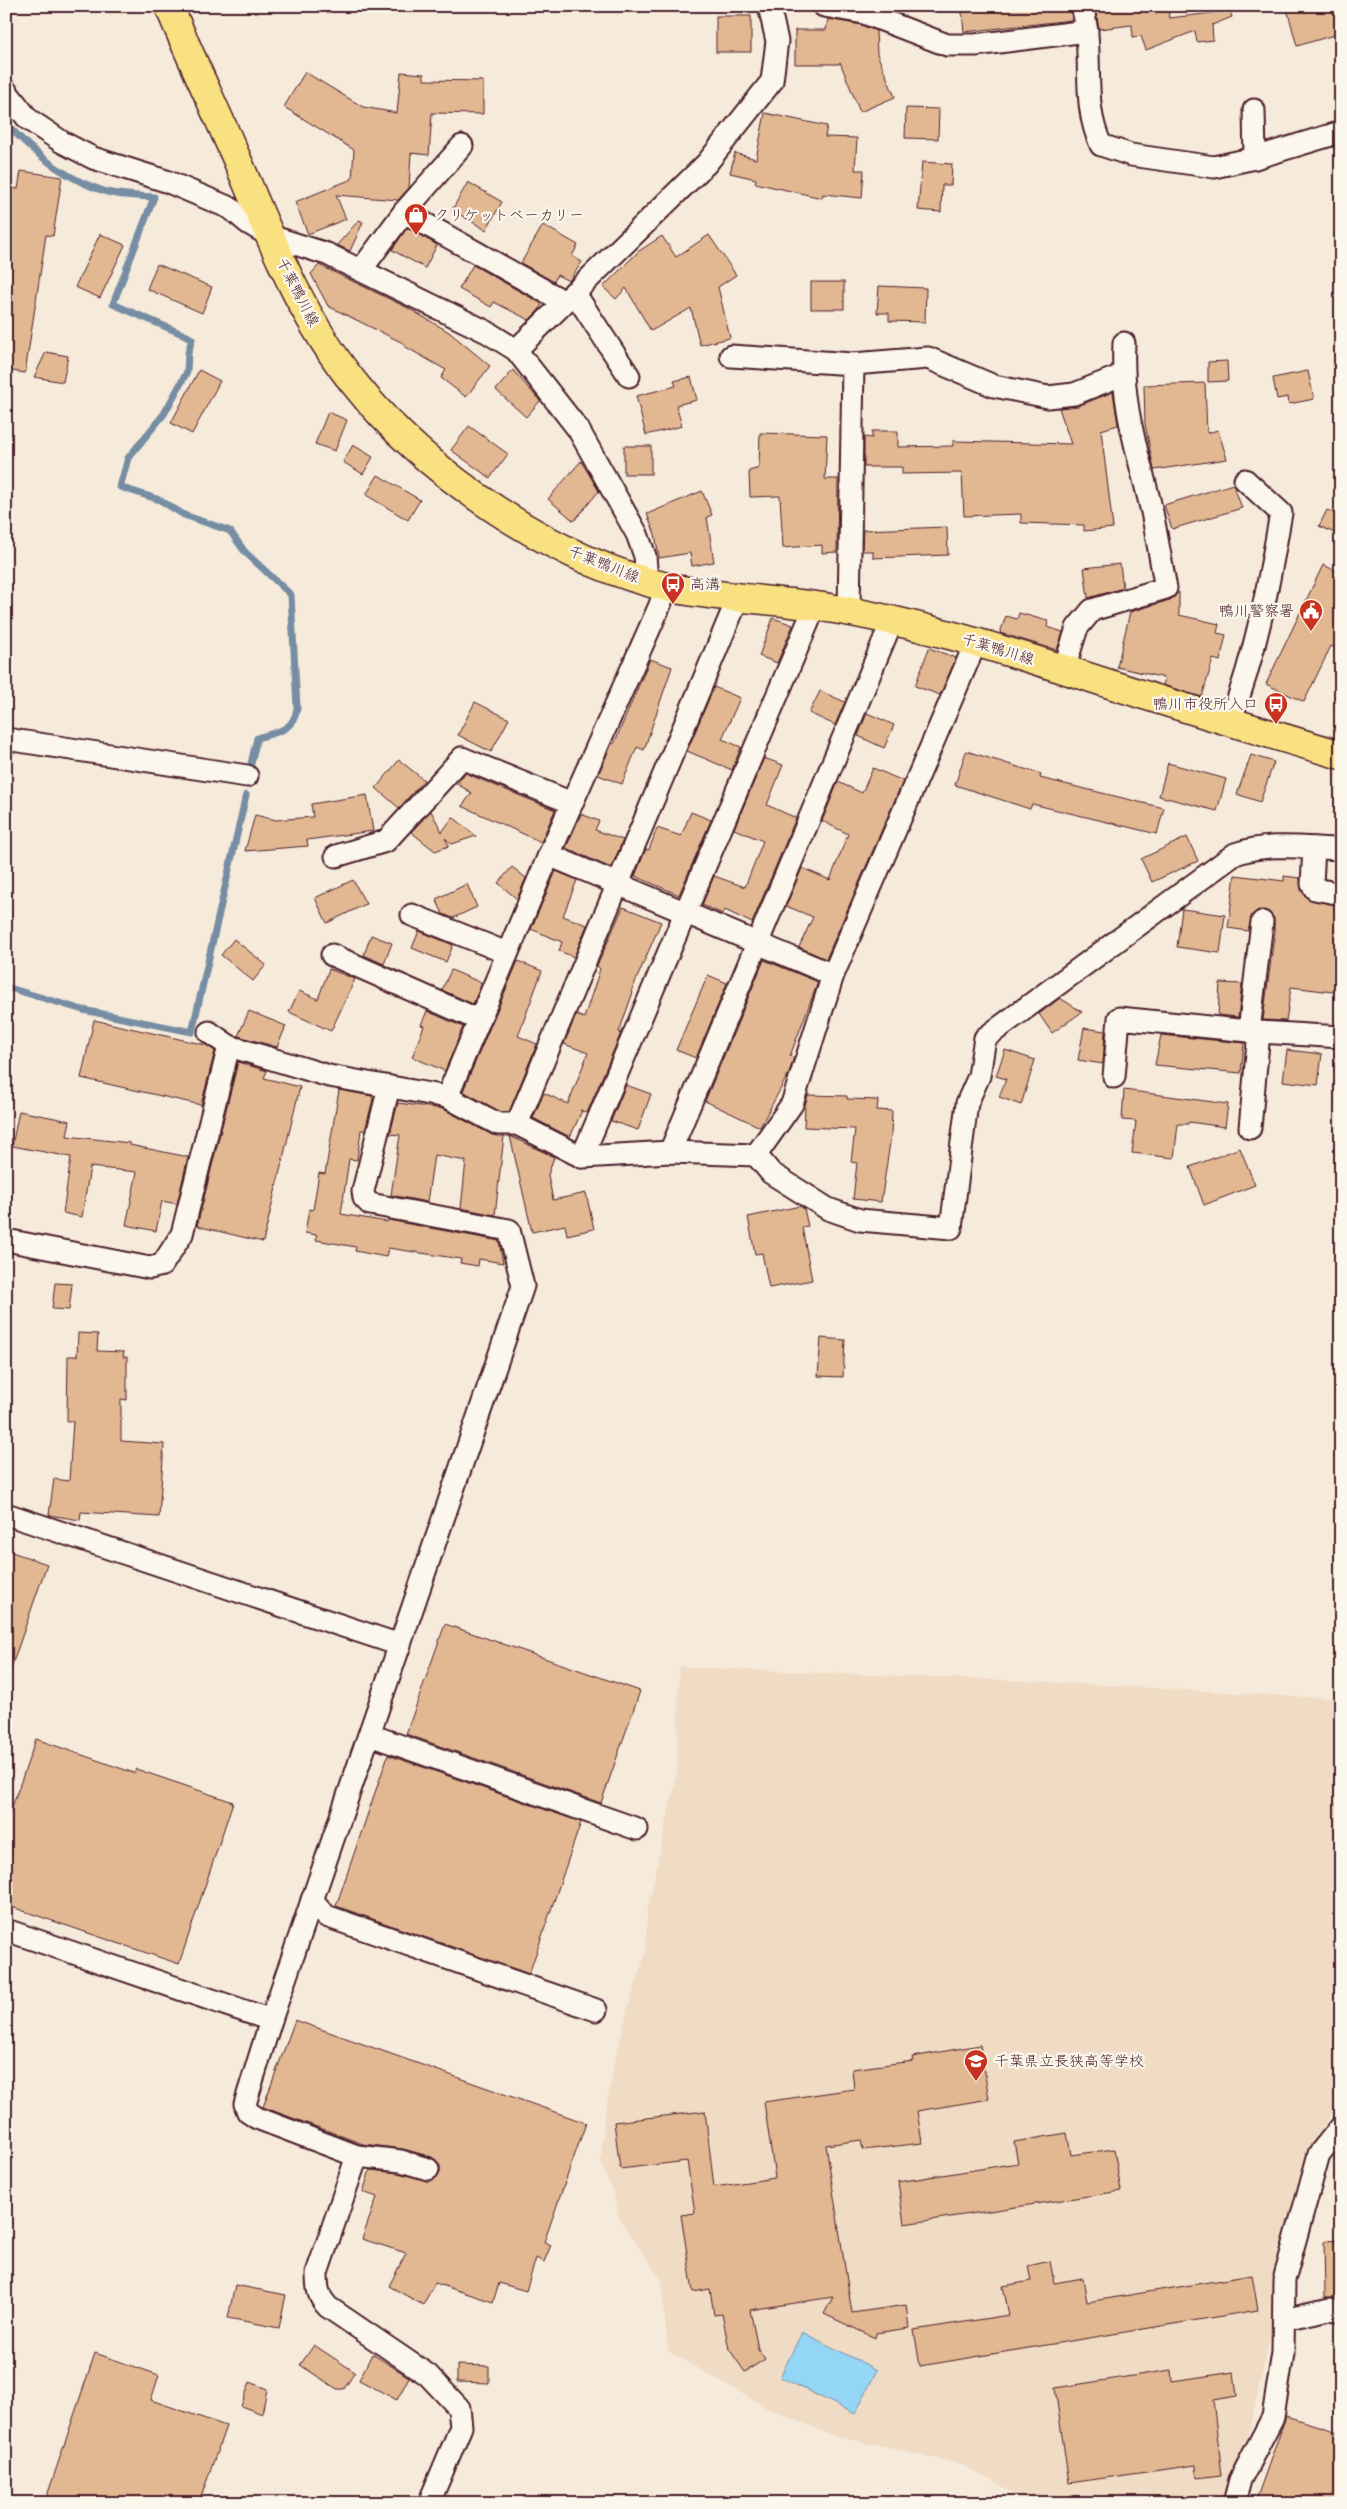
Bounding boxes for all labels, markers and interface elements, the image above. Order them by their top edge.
shop icon: クリケットベーカリー [403,202,429,236]
place label: クリケットベーカリー [434,206,584,226]
street label: 千葉鴨川線 [271,254,323,330]
street label: 千葉鴨川線 [565,542,642,588]
bus stop icon: 高溝 [660,571,686,605]
place label: 高溝 [690,575,720,595]
public building icon: 鴨川警察署 [1298,598,1324,632]
place label: 鴨川警察署 [1219,602,1294,622]
street label: 千葉鴨川線 [959,629,1037,670]
bus stop icon: 鴨川市役所入口 [1263,691,1289,725]
place label: 鴨川市役所入口 [1153,695,1258,715]
school or university icon: 千葉県立長狭高等学校 [963,2048,989,2082]
place label: 千葉県立長狭高等学校 [994,2052,1144,2072]

